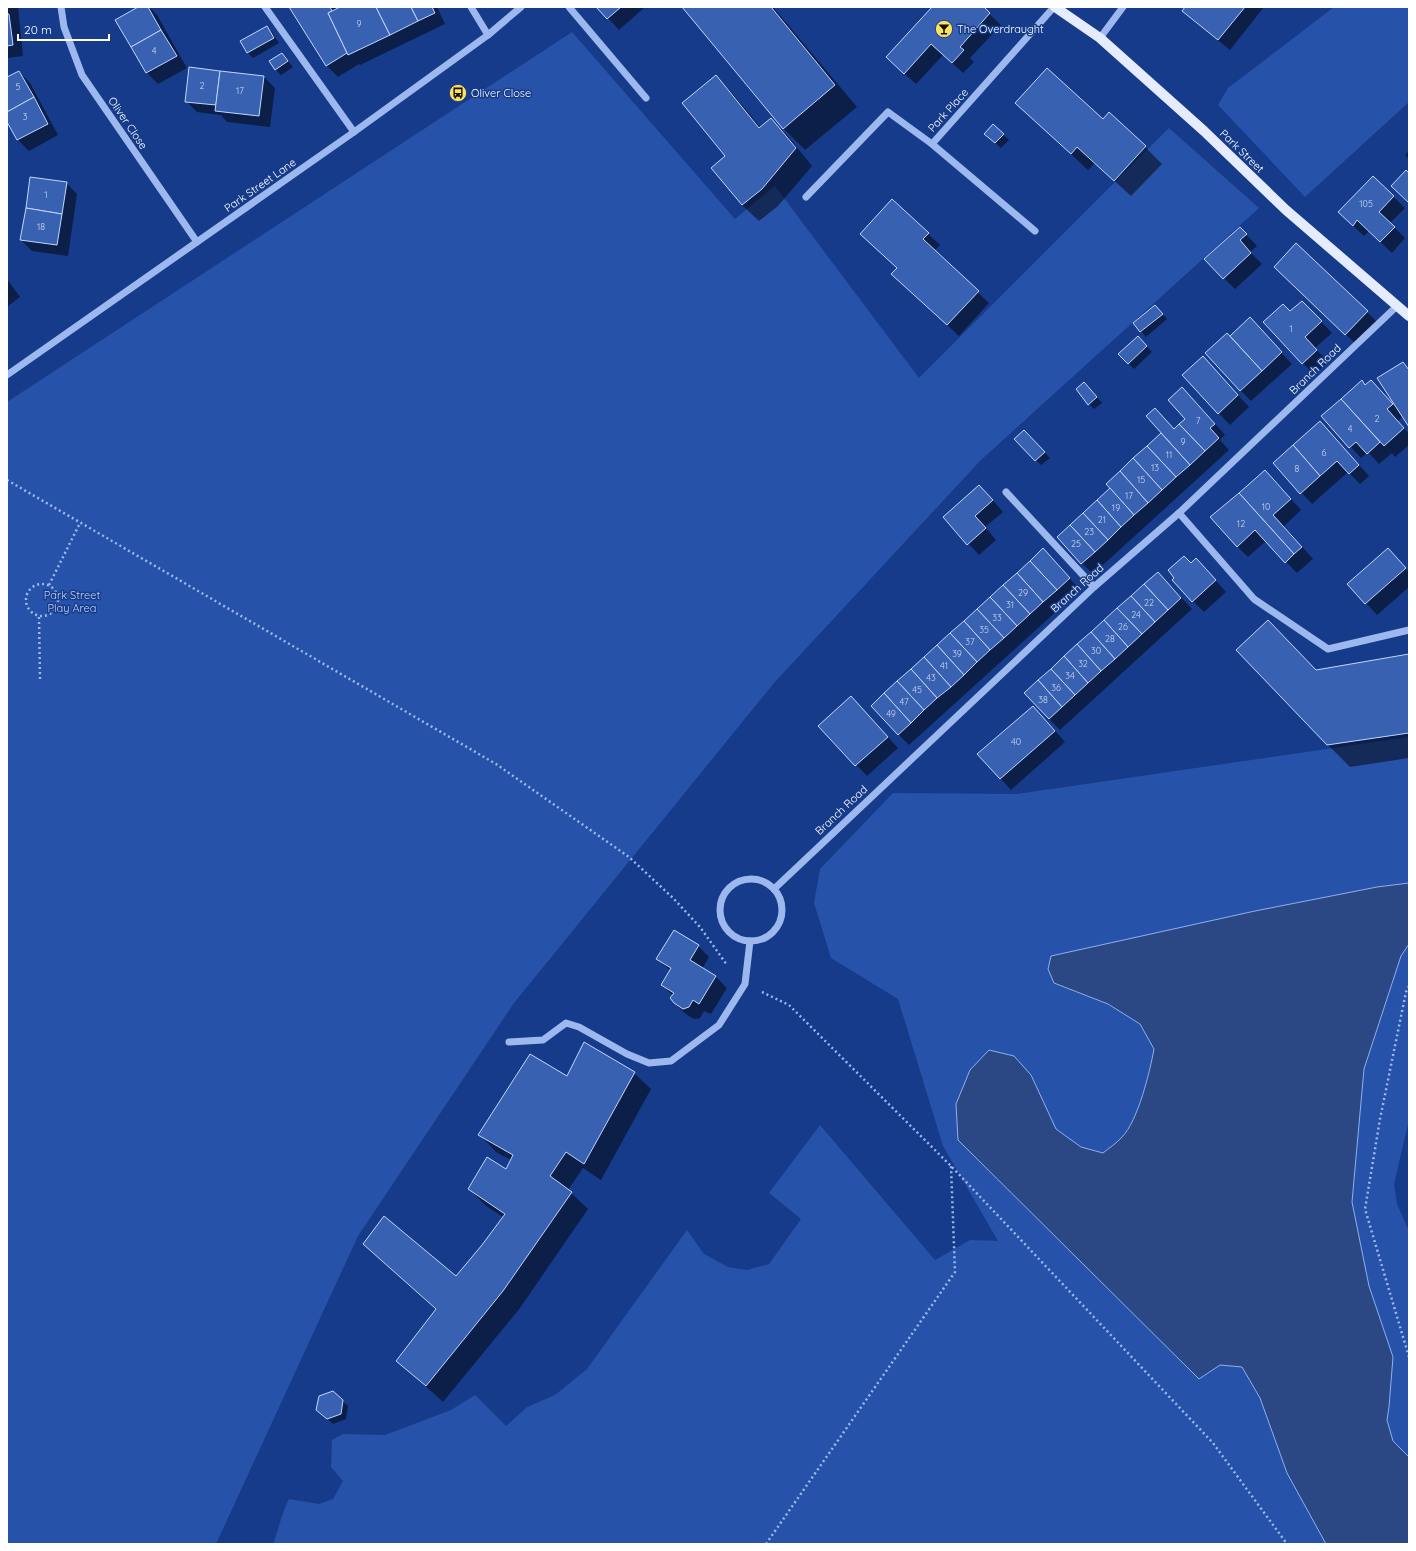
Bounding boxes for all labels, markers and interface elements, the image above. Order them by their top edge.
scale bar [18,16,109,42]
house number: 9 [356,18,362,29]
bar icon: The Overdraught [934,19,954,39]
text: 20 m [24,22,52,37]
place label: The Overdraught [957,22,1044,36]
house number: 4 [152,45,157,56]
house number: 2 [200,80,205,91]
house number: 5 [16,81,21,92]
bus stop icon: Oliver Close [448,83,468,103]
house number: 17 [236,85,244,96]
street label: Park Place [925,85,971,135]
place label: Oliver Close [471,86,531,100]
street label: Oliver Close [105,94,151,152]
house number: 3 [23,111,28,122]
street label: Park Street [1217,126,1267,176]
street label: Park Street Lane [221,155,299,215]
house number: 1 [44,189,48,200]
house number: 105 [1359,198,1373,209]
house number: 18 [37,221,45,232]
house number: 1 [1289,323,1293,334]
street label: Branch Road [1286,341,1344,397]
house number: 2 [1375,413,1380,424]
house number: 7 [1196,415,1201,426]
house number: 4 [1348,423,1353,434]
house number: 9 [1180,436,1186,447]
house number: 6 [1322,447,1327,458]
house number: 11 [1166,449,1172,460]
house number: 13 [1151,462,1159,473]
house number: 8 [1295,463,1300,474]
house number: 15 [1137,474,1145,485]
house number: 17 [1125,490,1133,501]
house number: 10 [1262,501,1270,512]
house number: 19 [1112,502,1120,513]
house number: 21 [1098,514,1106,525]
house number: 12 [1237,518,1245,529]
house number: 23 [1084,526,1094,537]
house number: 25 [1071,538,1081,549]
street label: Branch Road [1048,561,1106,615]
house number: 29 [1018,587,1028,598]
park label: Park Street Play Area [44,588,100,615]
house number: 22 [1144,597,1154,608]
house number: 31 [1006,599,1014,610]
house number: 24 [1131,609,1141,620]
house number: 33 [992,612,1002,623]
house number: 26 [1118,621,1128,632]
house number: 35 [979,624,989,635]
house number: 28 [1105,633,1115,644]
house number: 37 [965,636,975,647]
house number: 30 [1091,645,1101,656]
house number: 39 [952,648,962,659]
house number: 32 [1078,658,1088,669]
house number: 41 [940,660,948,671]
house number: 34 [1065,670,1075,681]
house number: 43 [926,672,936,683]
house number: 36 [1051,682,1061,693]
house number: 45 [912,684,922,695]
house number: 38 [1038,694,1048,705]
house number: 47 [899,696,909,707]
house number: 49 [886,708,896,719]
house number: 40 [1011,736,1021,747]
street label: Branch Road [812,782,870,838]

